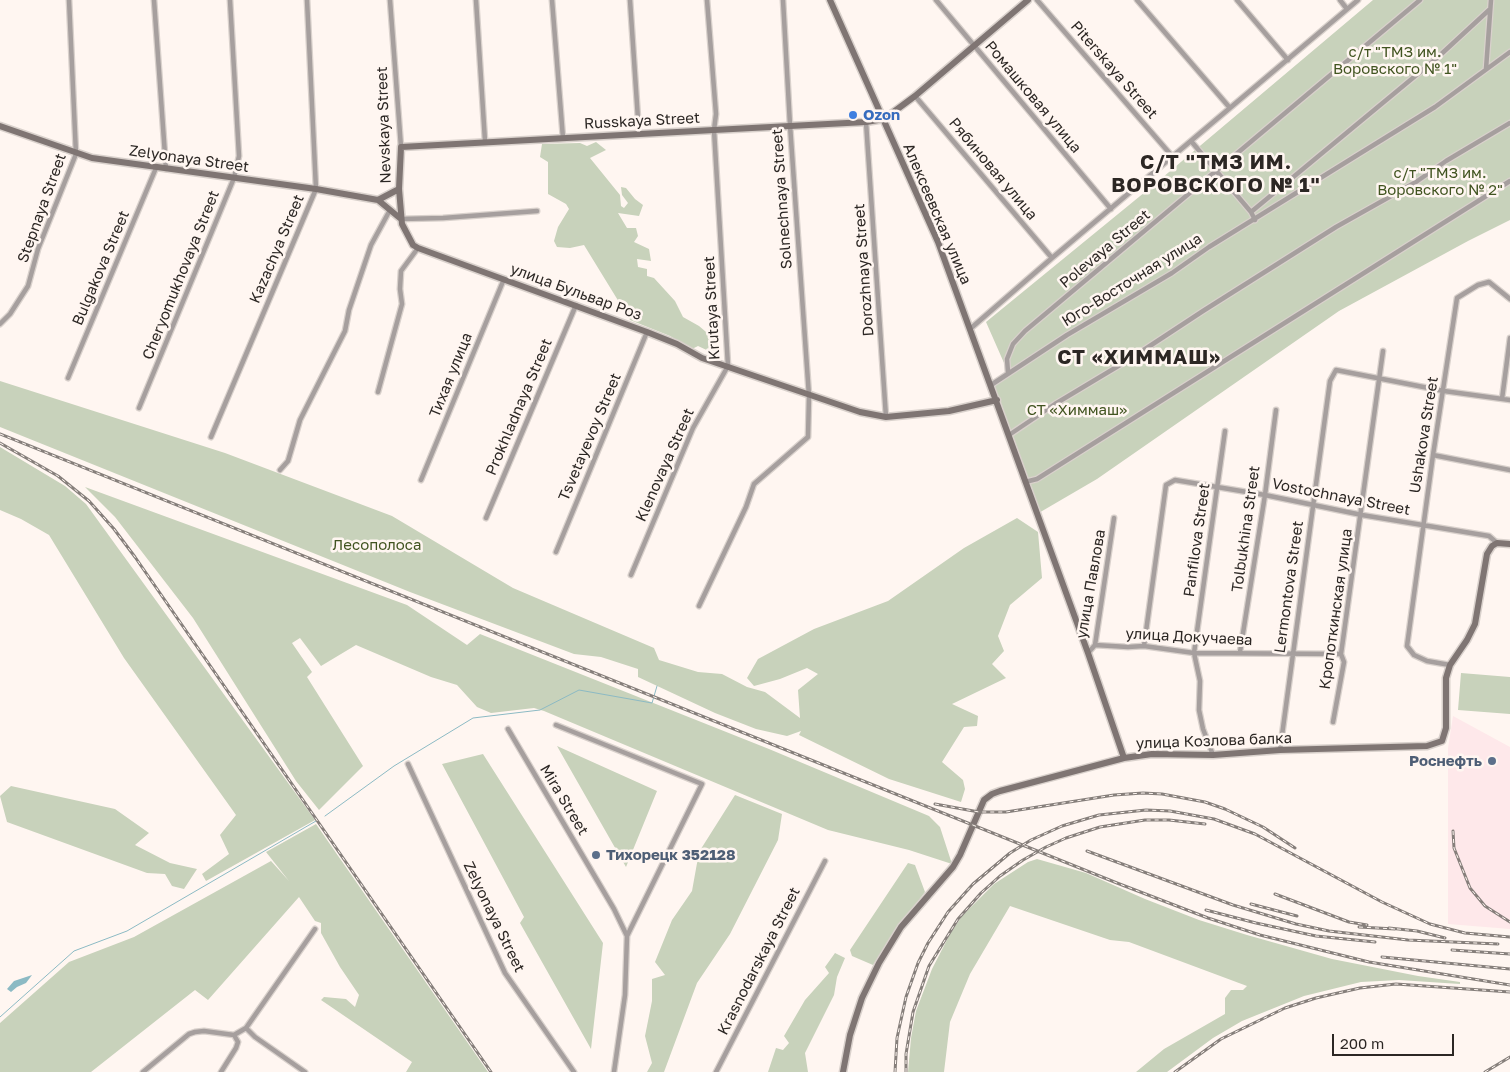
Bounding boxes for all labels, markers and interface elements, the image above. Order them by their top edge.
street label: Piterskaya Street [1067,18,1161,122]
street label: Ромашковая улица [981,37,1085,157]
park label: с/т "ТМЗ им. Воровского № 1" [1333,43,1457,78]
street label: Nevskaya Street [373,66,395,184]
place label: Ozon [863,106,900,124]
street label: Russkaya Street [584,109,700,133]
marker: Ozon [847,109,859,121]
street label: Рябиновая улица [945,114,1041,224]
street label: Solnechnaya Street [768,128,796,270]
street label: Алексеевская улица [899,141,975,287]
street label: Zelyonaya Street [128,142,250,176]
street label: Stepnaya Street [14,151,70,265]
district label: С/Т "ТМЗ ИМ. ВОРОВСКОГО № 1" [1109,151,1323,198]
park label: с/т "ТМЗ им. Воровского № 2" [1377,164,1503,199]
street label: Cheryomukhovaya Street [139,188,223,362]
street label: Kazachya Street [246,192,308,306]
street label: Dorozhnaya Street [850,203,878,337]
street label: Polevaya Street [1056,206,1154,292]
street label: Bulgakova Street [69,208,133,328]
street label: Юго-Восточная улица [1059,230,1205,330]
street label: Krutaya Street [700,256,724,360]
street label: улица Бульвар Роз [508,260,644,324]
street label: Тихая улица [426,330,476,420]
street label: Prokhladnaya Street [482,336,556,478]
district label: СТ «ХИММАШ» [1056,346,1222,370]
street label: Tsvetayevoy Street [555,370,625,504]
street label: Ushakova Street [1406,375,1442,495]
park label: СТ «Химмаш» [1027,401,1127,419]
street label: Klenovaya Street [632,406,698,524]
street label: Tolbukhina Street [1228,465,1264,593]
street label: Vostochnaya Street [1270,475,1412,519]
street label: Panfilova Street [1180,482,1214,598]
street label: Lermontova Street [1271,520,1307,654]
street label: Кропоткинская улица [1316,527,1356,691]
street label: улица Павлова [1073,528,1109,640]
park label: Лесополоса [333,536,421,554]
street label: улица Докучаева [1125,625,1253,649]
street label: улица Козлова балка [1136,729,1292,753]
place label: Роснефть [1409,752,1482,770]
marker: Роснефть [1486,755,1498,767]
street label: Mira Street [536,761,592,839]
place label: Тихорецк 352128 [606,846,736,864]
marker: Тихорецк 352128 [590,849,602,861]
street label: Zelyonaya Street [459,859,529,975]
street label: Krasnodarskaya Street [714,884,804,1038]
scale bar [1335,1024,1458,1056]
text: 200 m [1340,1034,1384,1052]

